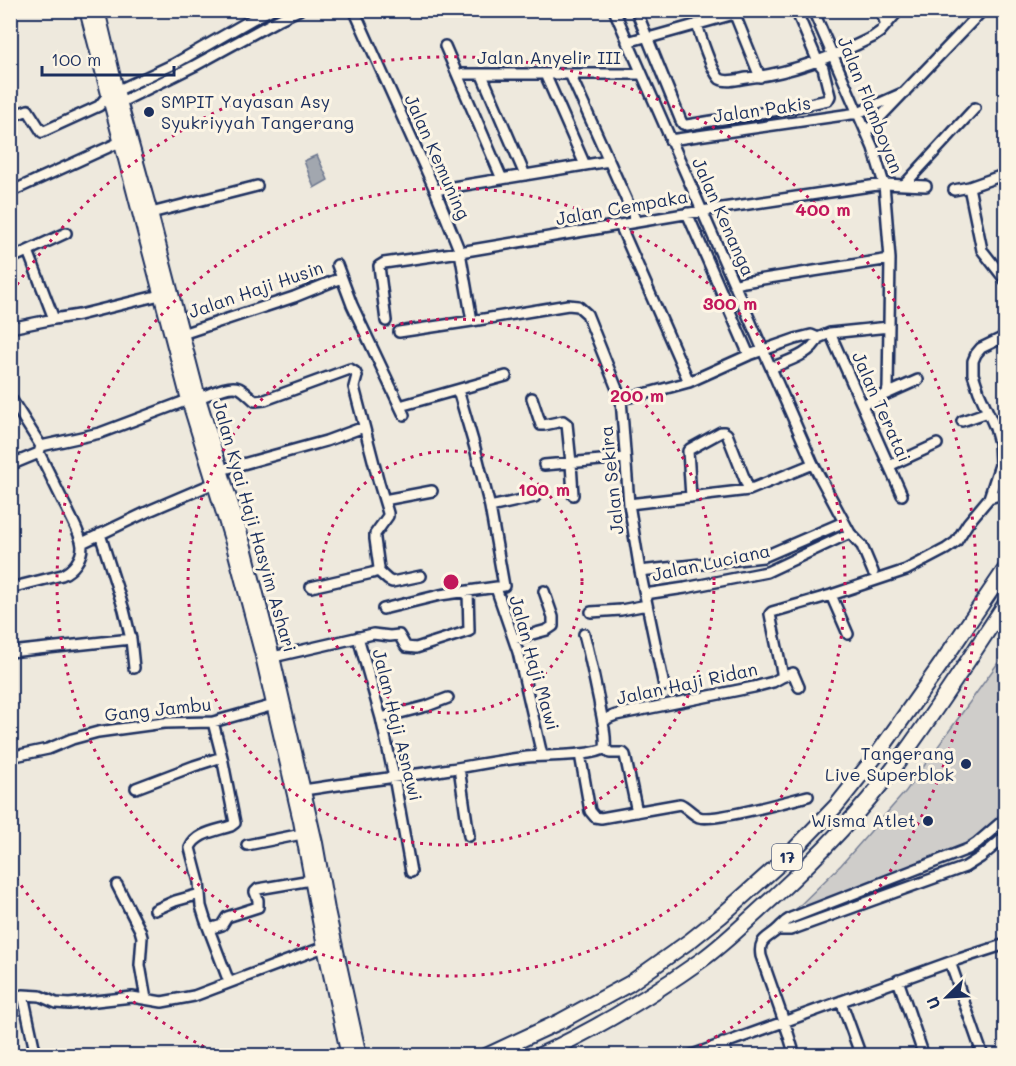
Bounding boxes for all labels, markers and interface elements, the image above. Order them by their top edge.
street label: Jalan Flamboyan [833,33,909,177]
scale bar [42,39,174,77]
street label: Jalan Anyelir III [477,45,621,69]
text: 100 m [51,47,101,71]
place label: SMPIT Yayasan Asy Syukriyyah Tangerang [161,89,354,134]
street label: Jalan Kemuning [400,90,476,223]
street label: Jalan Pakis [711,90,812,128]
marker: SMPIT Yayasan Asy Syukriyyah Tangerang [142,105,156,119]
street label: Jalan Kenanga [687,153,761,280]
street label: Jalan Cempaka [554,184,690,230]
text: 400 m [795,197,851,221]
street label: Jalan Haji Husin [185,255,326,323]
text: 300 m [703,291,757,315]
street label: Jalan Teratai [847,348,917,466]
text: 200 m [610,383,664,407]
street label: Jalan Kyai Haji Hasyim Ashari [207,397,303,655]
street label: Jalan Sekira [593,425,629,536]
text: 100 m [518,477,570,501]
street label: Jalan Luciana [649,538,772,586]
centre of rings [441,572,461,592]
street label: Jalan Haji Mawi [504,593,566,733]
street label: Jalan Haji Asnawi [367,646,428,803]
street label: Jalan Haji Ridan [614,656,760,710]
street label: Gang Jambu [103,691,213,727]
place label: Tangerang Live Superblok [825,741,954,786]
marker: Tangerang Live Superblok [959,757,973,771]
place label: Wisma Atlet [811,808,916,832]
marker: Wisma Atlet [921,814,935,828]
road number: 17 [772,844,802,870]
north arrow [917,967,977,1027]
text: U [921,994,945,1013]

